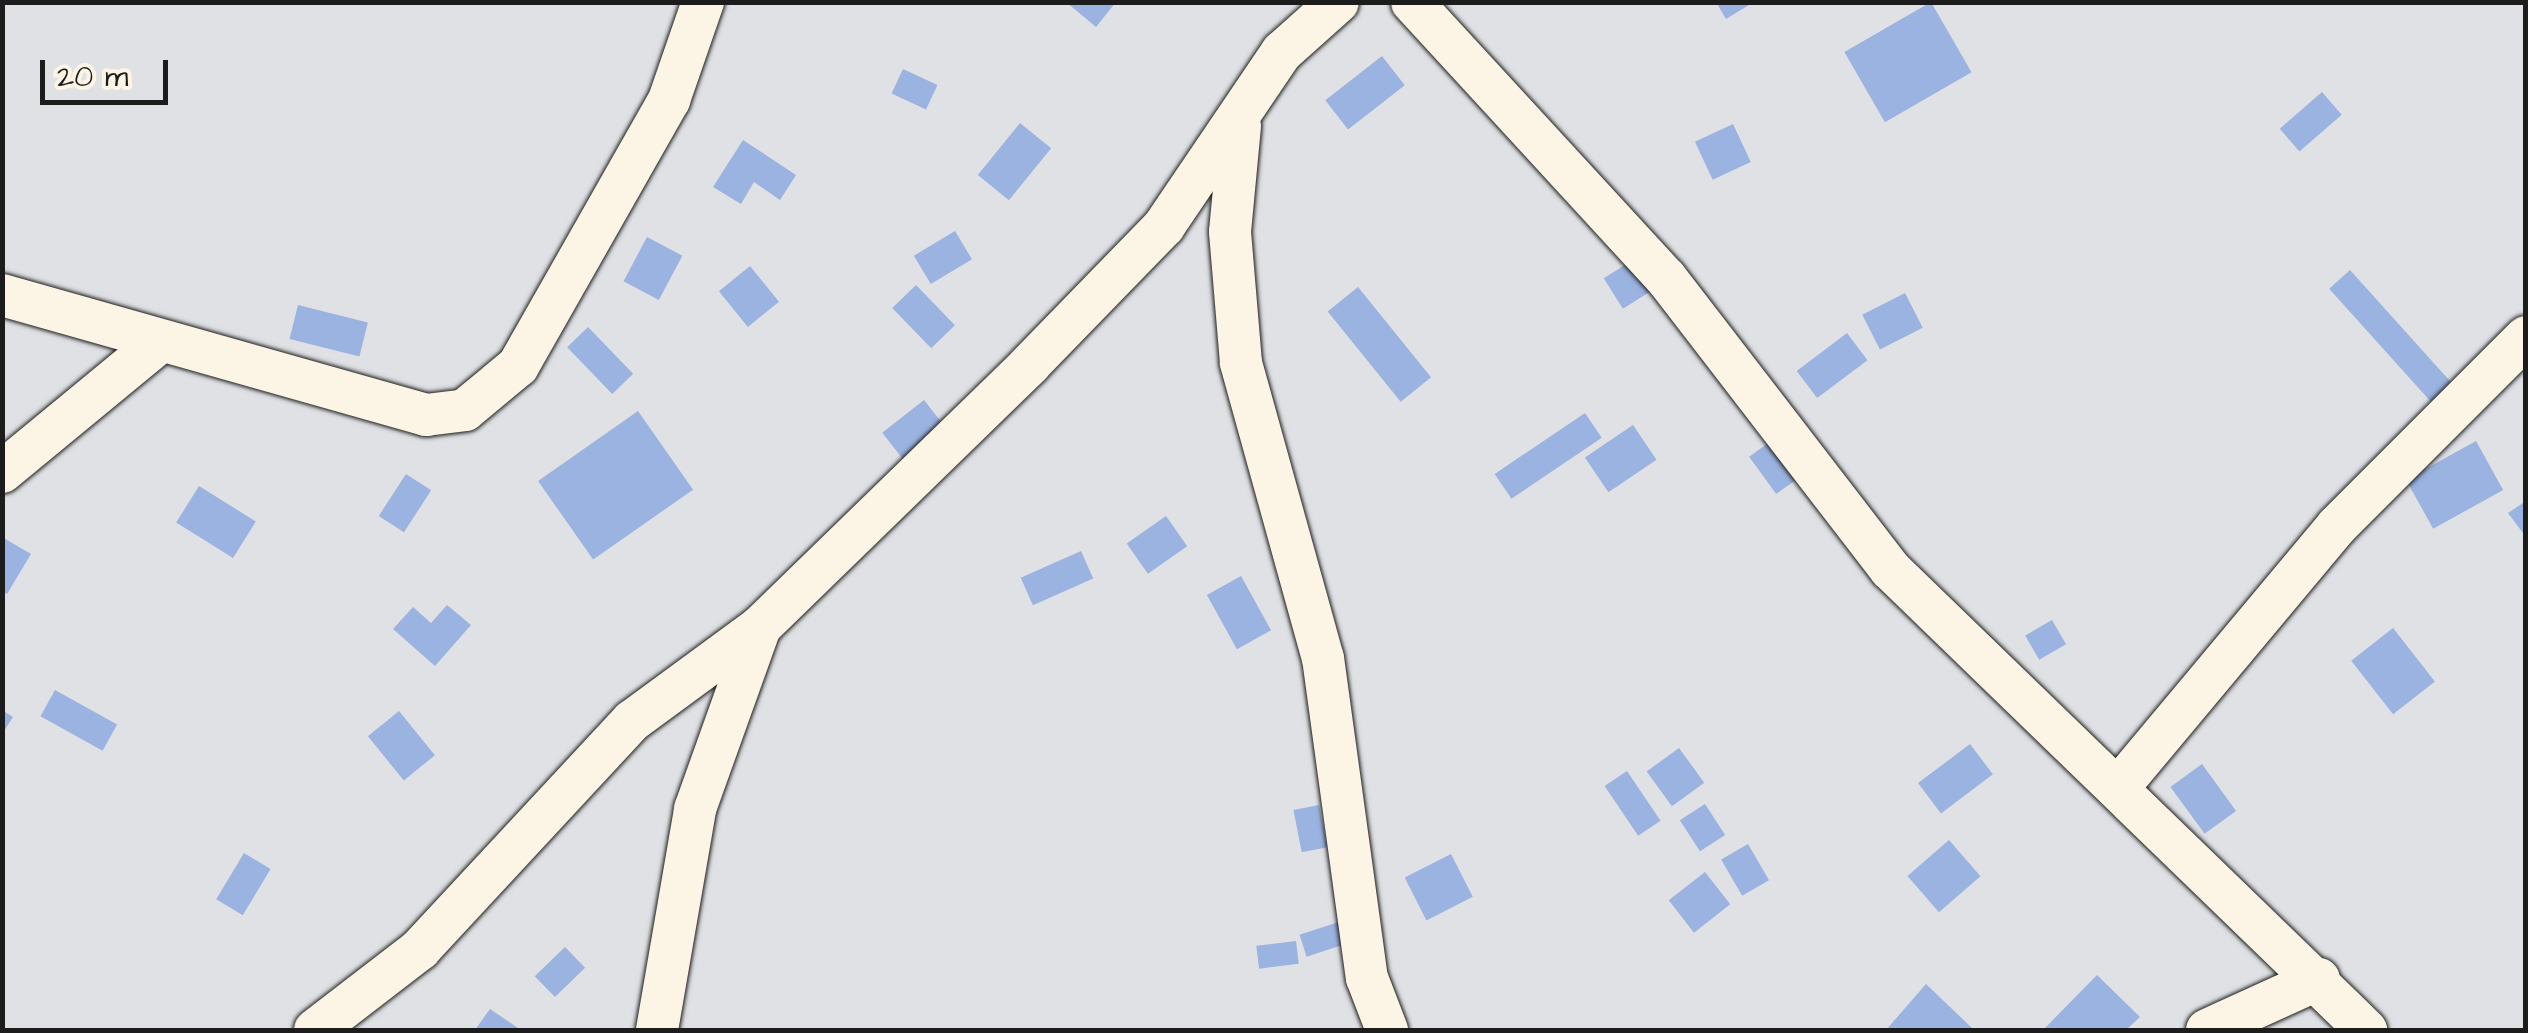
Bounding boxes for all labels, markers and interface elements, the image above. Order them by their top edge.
scale bar [45,40,172,102]
text: 20 m [57,56,128,98]

